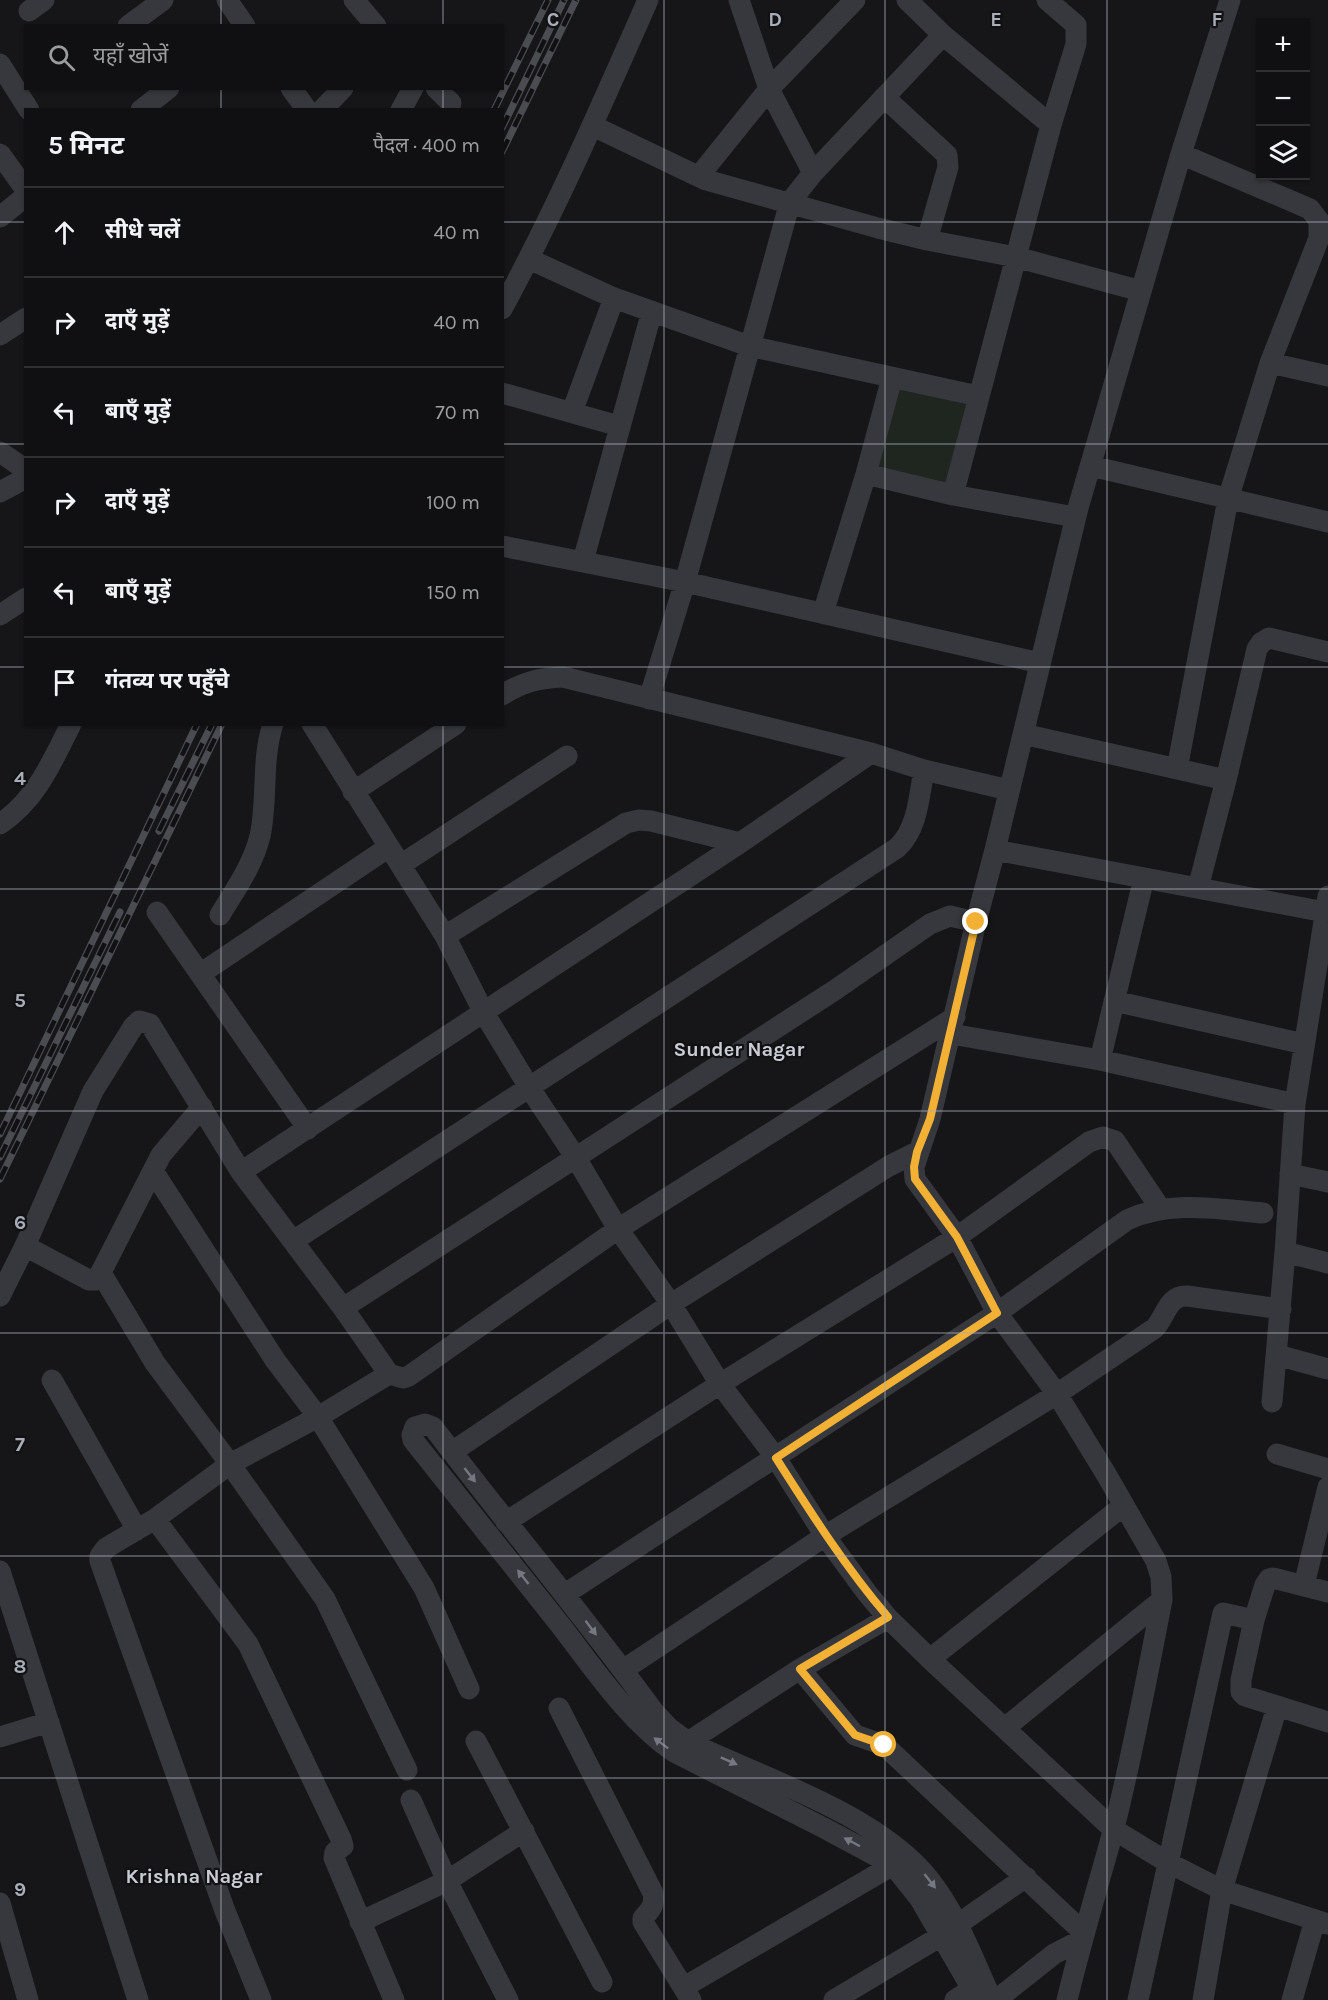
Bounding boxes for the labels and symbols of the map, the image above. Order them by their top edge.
text: C [547,8,559,31]
text: D [768,8,782,31]
text: E [990,8,1002,31]
text: F [1212,8,1223,31]
text: 4 [14,767,26,790]
route end [962,908,988,934]
text: 5 [14,989,26,1012]
district label: Sunder Nagar [674,1038,805,1061]
text: 6 [14,1211,26,1234]
text: 7 [15,1433,25,1456]
one-way arrow [464,1468,476,1483]
one-way arrow [516,1569,529,1585]
one-way arrow [585,1621,597,1636]
text: 8 [14,1655,26,1678]
route start [870,1731,896,1757]
one-way arrow [653,1737,668,1749]
one-way arrow [720,1756,738,1766]
one-way arrow [843,1837,860,1847]
district label: Krishna Nagar [126,1865,263,1888]
one-way arrow [923,1873,936,1889]
text: 9 [14,1878,26,1901]

